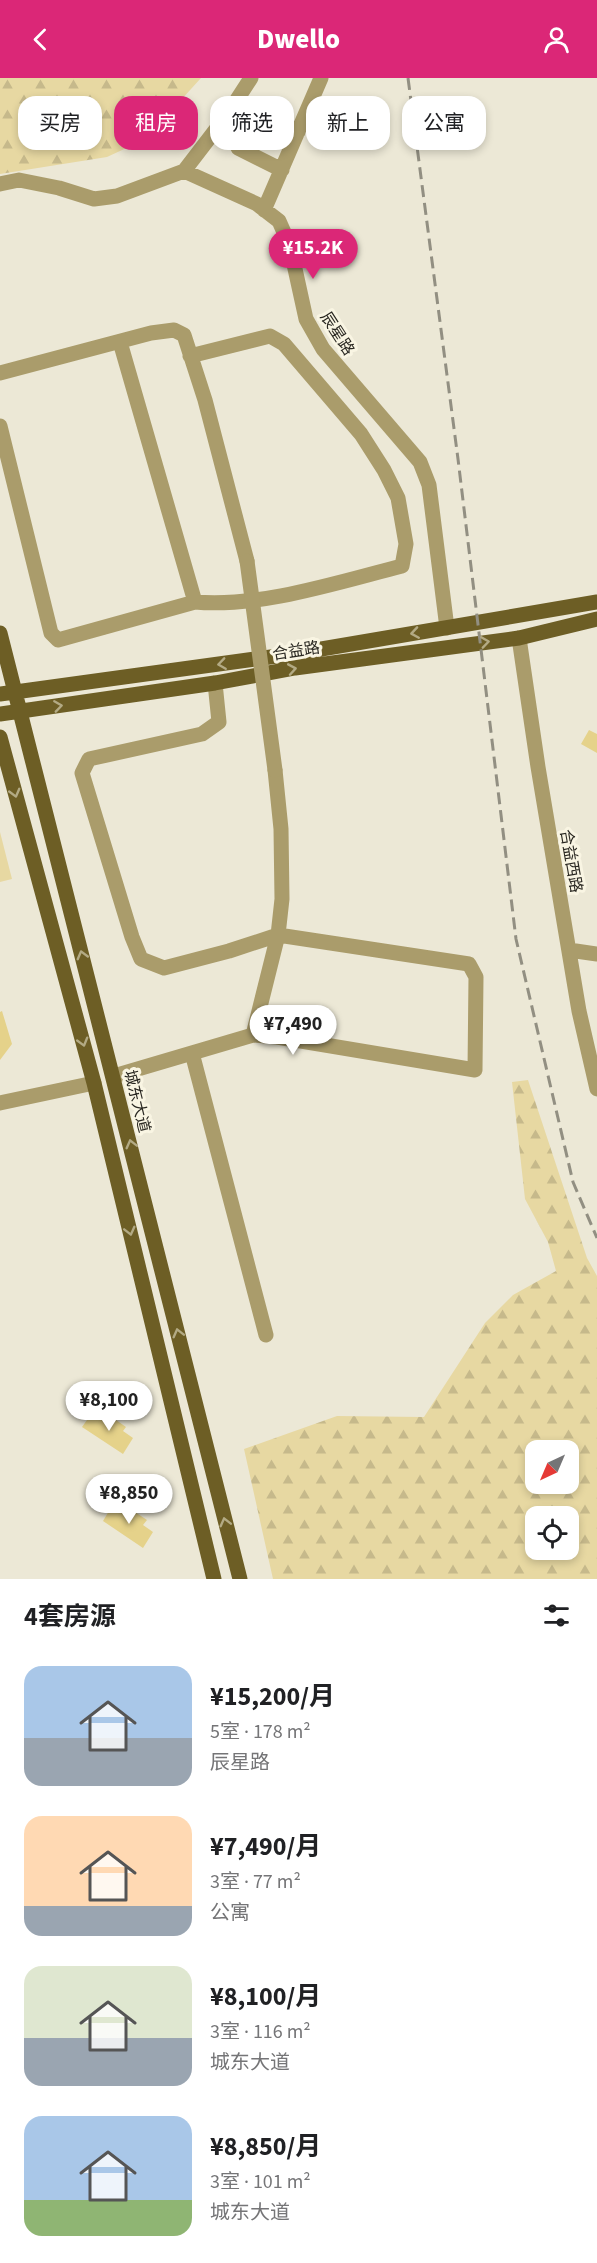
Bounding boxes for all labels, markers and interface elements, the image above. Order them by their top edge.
text: Dwello [257,20,340,59]
icon: back [24,23,57,56]
icon: person [540,23,573,56]
chip: 买房 [18,96,102,150]
chip: 租房 [114,96,198,150]
chip: 筛选 [210,96,294,150]
chip: 新上 [306,96,390,150]
chip: 公寓 [402,96,486,150]
pin: ¥15.2K [264,229,362,280]
text: ¥15.2K [283,234,343,262]
street label: 辰星路 [315,307,359,360]
one-way arrow [410,627,420,639]
street label: 合益路 [271,636,322,666]
one-way arrow [481,637,490,649]
one-way arrow [218,657,227,669]
one-way arrow [287,663,297,675]
one-way arrow [53,701,63,713]
one-way arrow [8,787,20,798]
street label: 合益西路 [555,828,587,895]
one-way arrow [77,950,89,961]
pin: ¥7,490 [244,1005,342,1056]
text: ¥7,490 [264,1010,322,1038]
one-way arrow [76,1036,88,1047]
street label: 城东大道 [119,1068,155,1135]
one-way arrow [125,1139,138,1149]
one-way arrow [123,1226,136,1236]
one-way arrow [173,1328,185,1339]
pin: ¥8,100 [60,1381,158,1432]
text: ¥8,100 [80,1386,138,1414]
north arrow [525,1440,579,1494]
map controls [525,1440,579,1560]
pin: ¥8,850 [80,1474,178,1525]
text: ¥8,850 [100,1479,158,1507]
button: locate [525,1506,579,1560]
one-way arrow [220,1517,233,1527]
text: 4套房源 [24,1598,116,1635]
icon: filters [540,1599,573,1632]
text: ¥15,200/月 [210,1678,335,1715]
icon: home [72,1690,144,1762]
text: 5室 · 178 m² [210,1718,311,1746]
text: 辰星路 [210,1749,270,1777]
text: ¥7,490/月 [210,1828,321,1865]
icon: home [72,1840,144,1912]
text: 3室 · 77 m² [210,1868,301,1896]
text: 公寓 [210,1899,250,1927]
text: ¥8,100/月 [210,1978,321,2015]
icon: home [72,1990,144,2062]
text: 3室 · 116 m² [210,2018,311,2046]
text: 城东大道 [210,2049,290,2077]
text: ¥8,850/月 [210,2128,321,2165]
icon: home [72,2140,144,2212]
text: 3室 · 101 m² [210,2168,311,2196]
text: 城东大道 [210,2199,290,2227]

